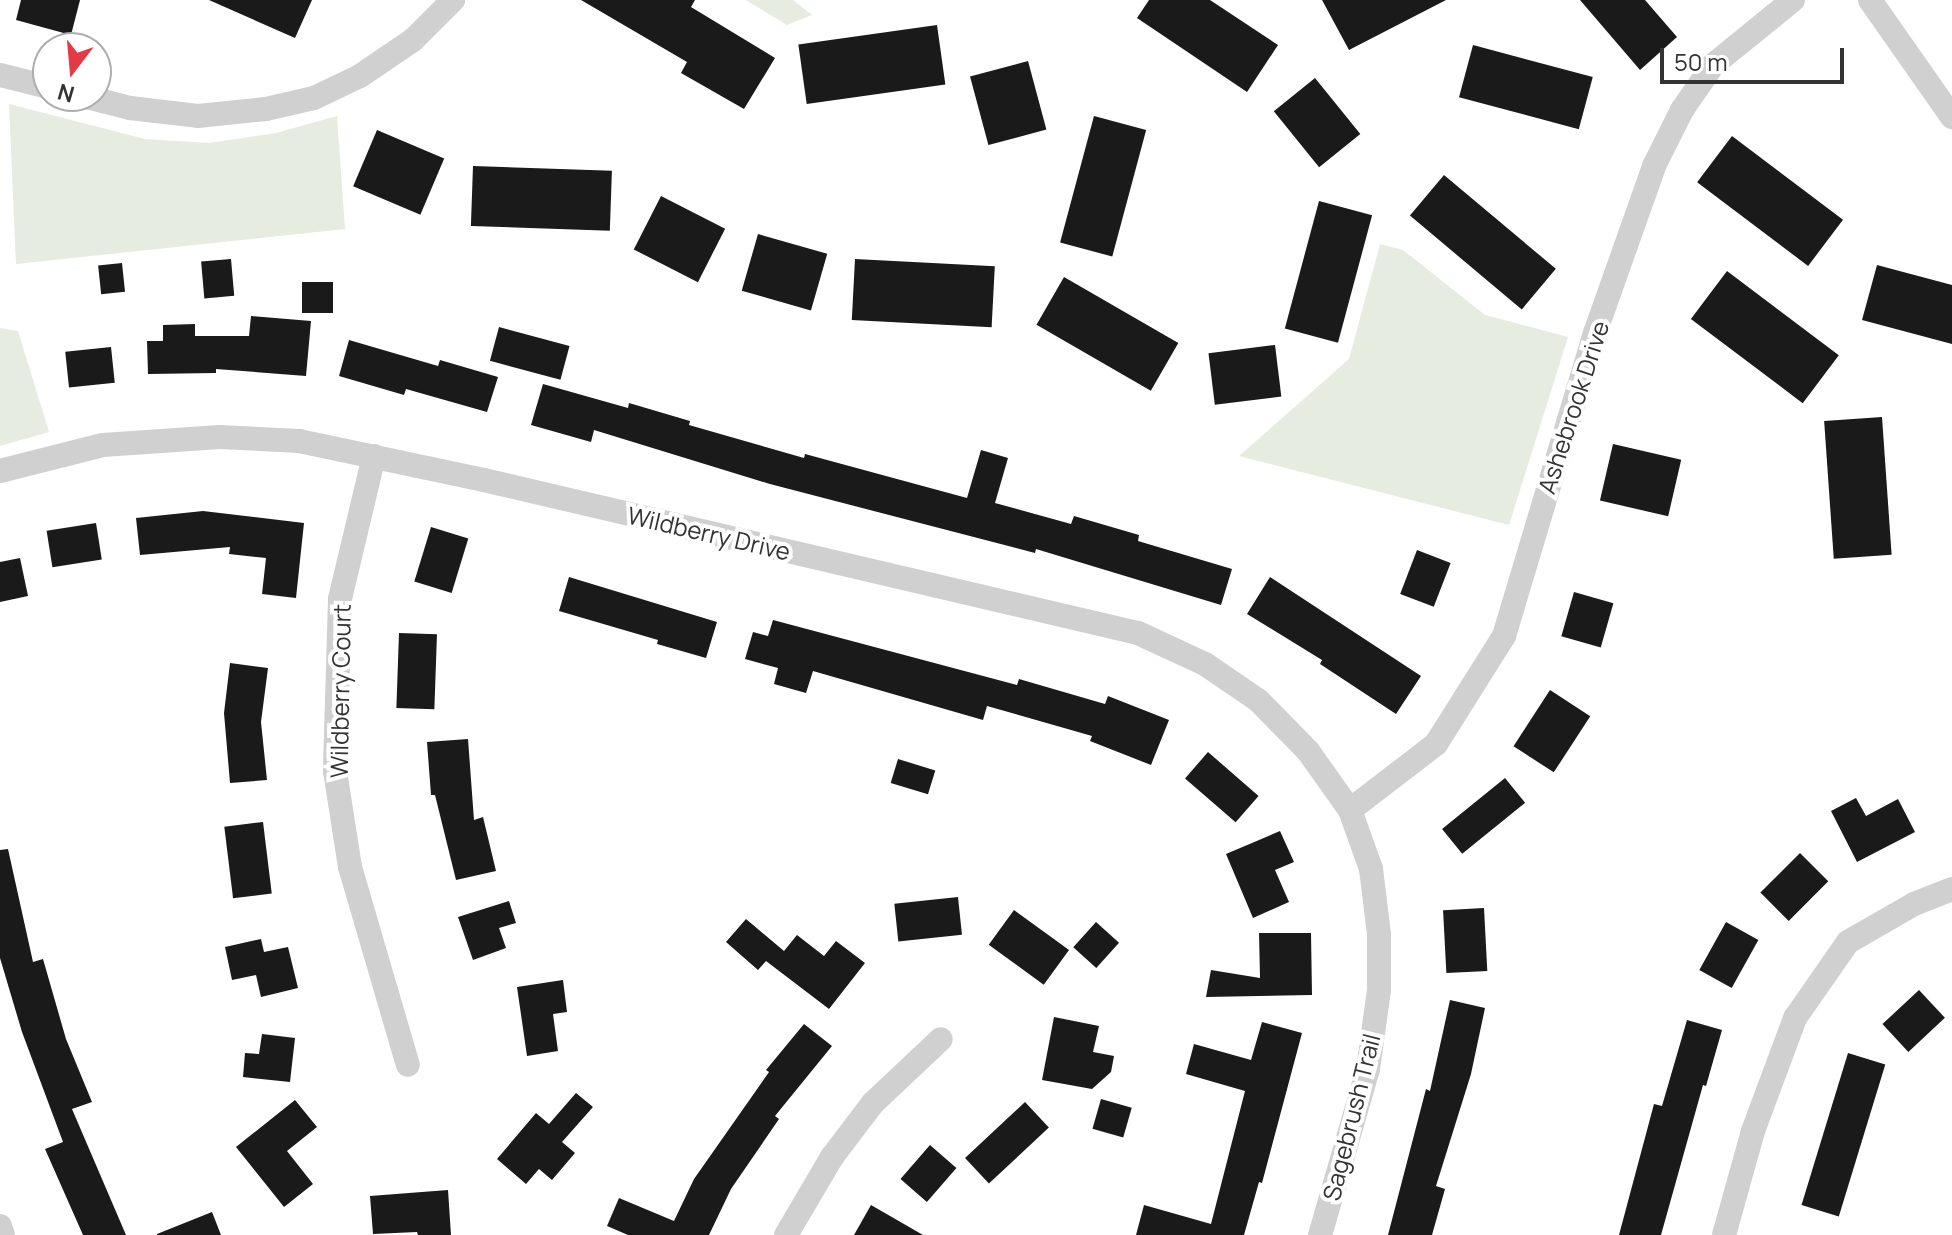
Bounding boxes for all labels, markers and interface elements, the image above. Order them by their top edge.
north arrow [32,32,112,112]
scale bar [1664,32,1848,82]
text: 50 m [1674,45,1728,78]
text: N [54,77,78,110]
street label: Ashebrook Drive [1532,317,1614,497]
street label: Wildberry Drive [625,500,793,566]
street label: Wildberry Court [324,604,356,778]
street label: Sagebrush Trail [1316,1031,1386,1203]

